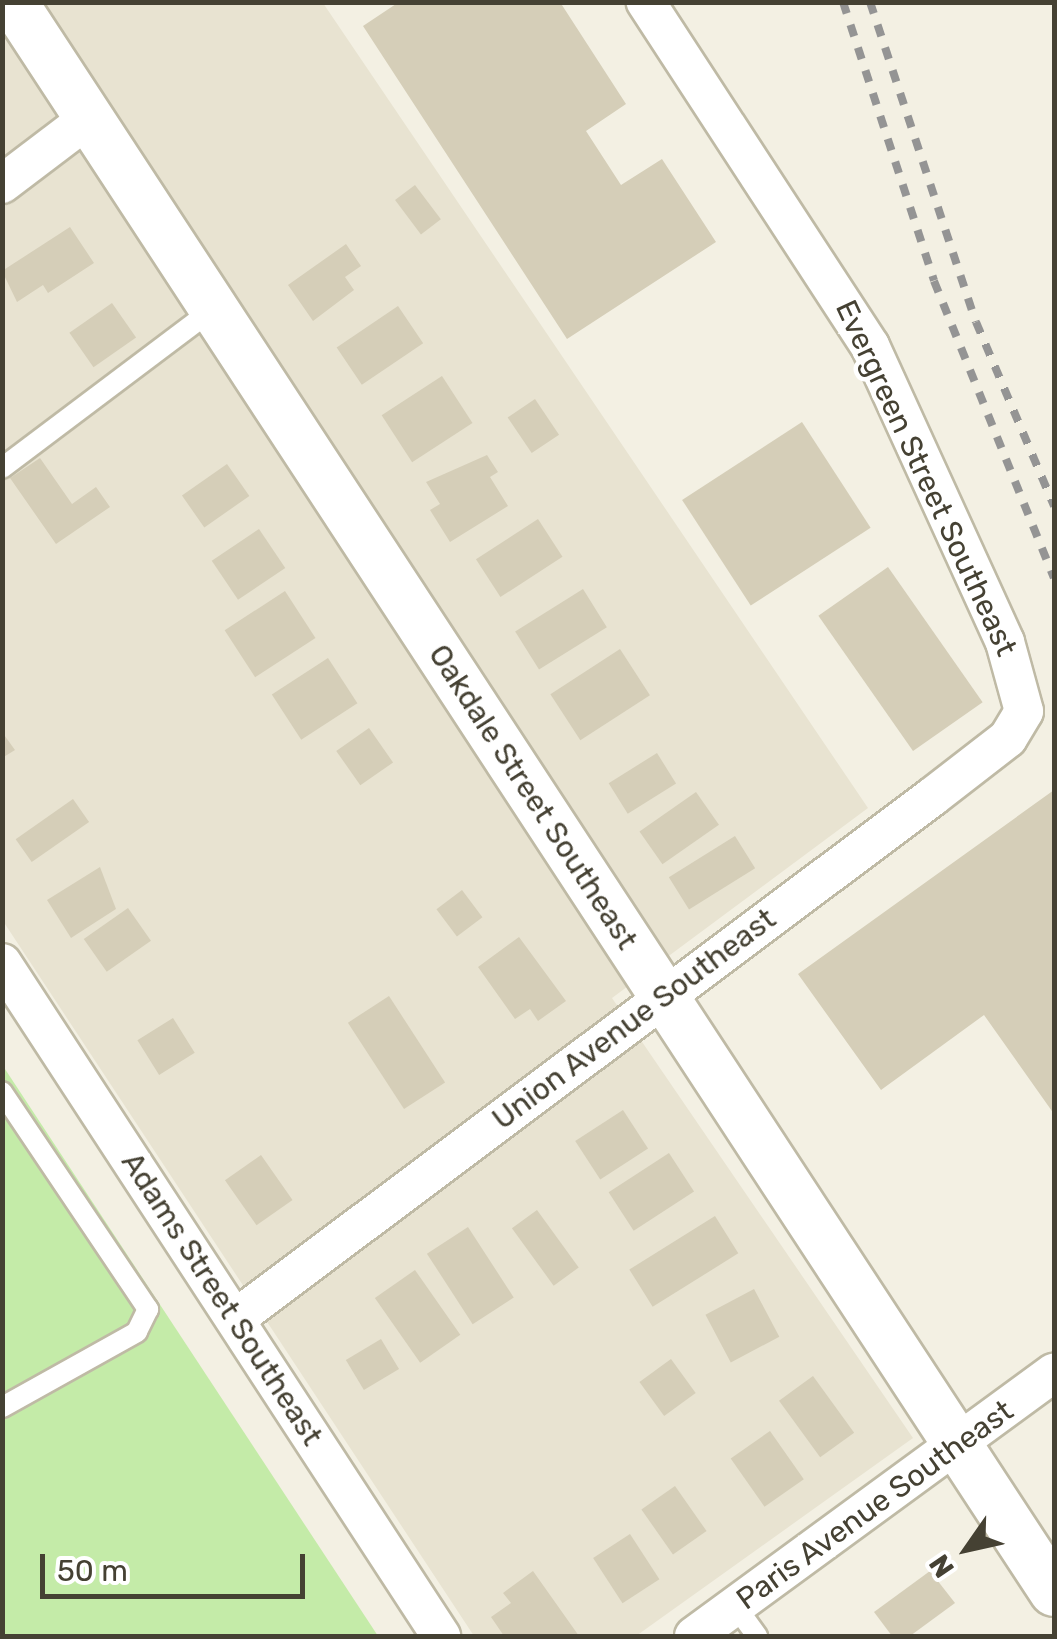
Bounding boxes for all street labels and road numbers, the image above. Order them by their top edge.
street label: Evergreen Street Southeast [828,294,1024,662]
street label: Oakdale Street Southeast [421,638,645,956]
street label: Union Avenue Southeast [485,901,783,1137]
street label: Adams Street Southeast [114,1146,330,1452]
street label: Paris Avenue Southeast [729,1392,1021,1618]

